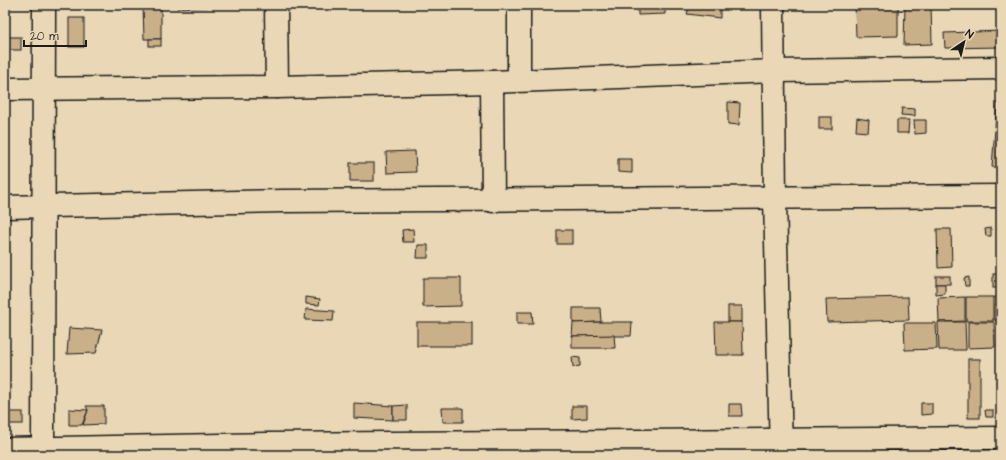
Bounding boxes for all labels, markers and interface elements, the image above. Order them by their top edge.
scale bar [24,22,86,48]
north arrow [944,22,984,62]
text: N [962,26,977,42]
text: 20 m [30,28,59,45]

